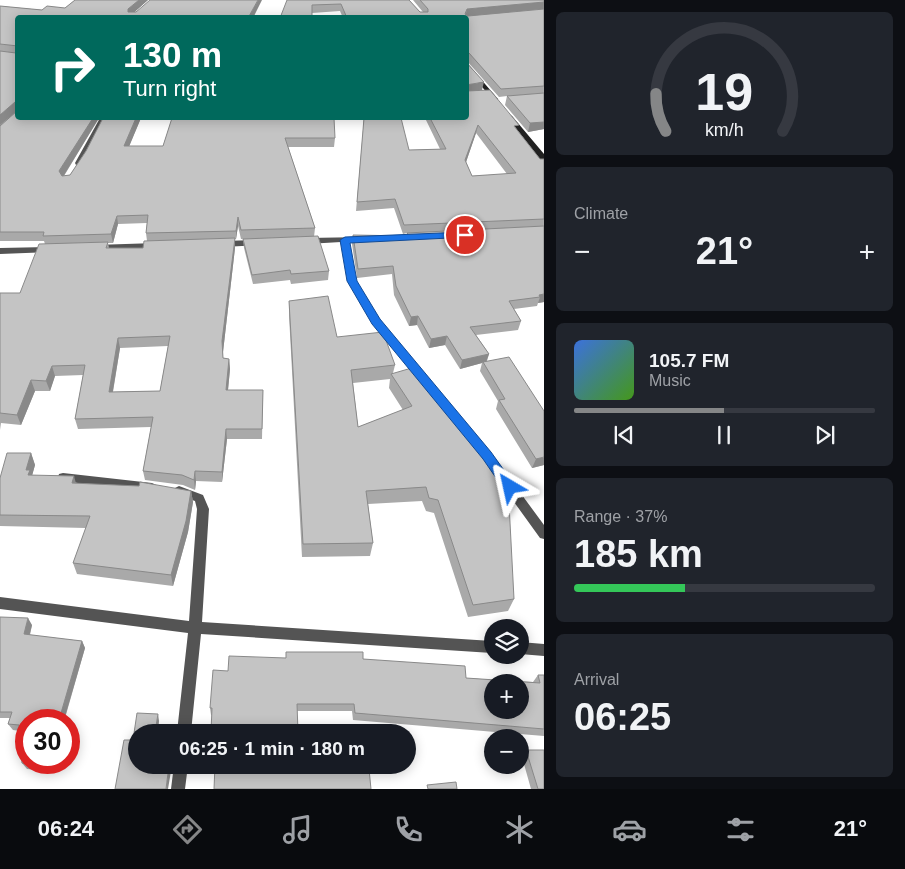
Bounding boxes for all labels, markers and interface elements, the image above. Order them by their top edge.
icon: right [40,35,105,100]
text: 130 m [123,35,222,74]
text: 19 [696,63,753,121]
text: Turn right [123,76,216,101]
text: km/h [705,120,744,140]
text: Climate [574,205,628,222]
pin [444,214,486,256]
icon: arrive [451,221,479,249]
text: 21° [696,230,753,272]
text: − [574,236,590,267]
text: + [859,236,875,267]
text: 105.7 FM [649,350,729,371]
text: Music [649,372,691,389]
icon: previous [610,421,638,449]
icon: pause [710,421,738,449]
icon: next [811,421,839,449]
position arrow [483,460,535,512]
text: Range · 37% [574,508,667,525]
text: 185 km [574,533,703,575]
map controls [484,619,529,774]
button: layers [484,619,529,664]
text: Arrival [574,671,619,688]
button: + [484,674,529,719]
text: 06:25 [574,696,671,738]
speed limit sign: 30 [15,709,80,774]
button: − [484,729,529,774]
text: 06:25 · 1 min · 180 m [179,738,365,759]
icon: directions [170,812,205,847]
icon: music [280,812,315,847]
icon: phone [391,812,426,847]
icon: climate [502,812,537,847]
icon: car [612,812,647,847]
icon: filters [723,812,758,847]
text: 06:24 [38,816,94,841]
text: 21° [834,816,867,841]

